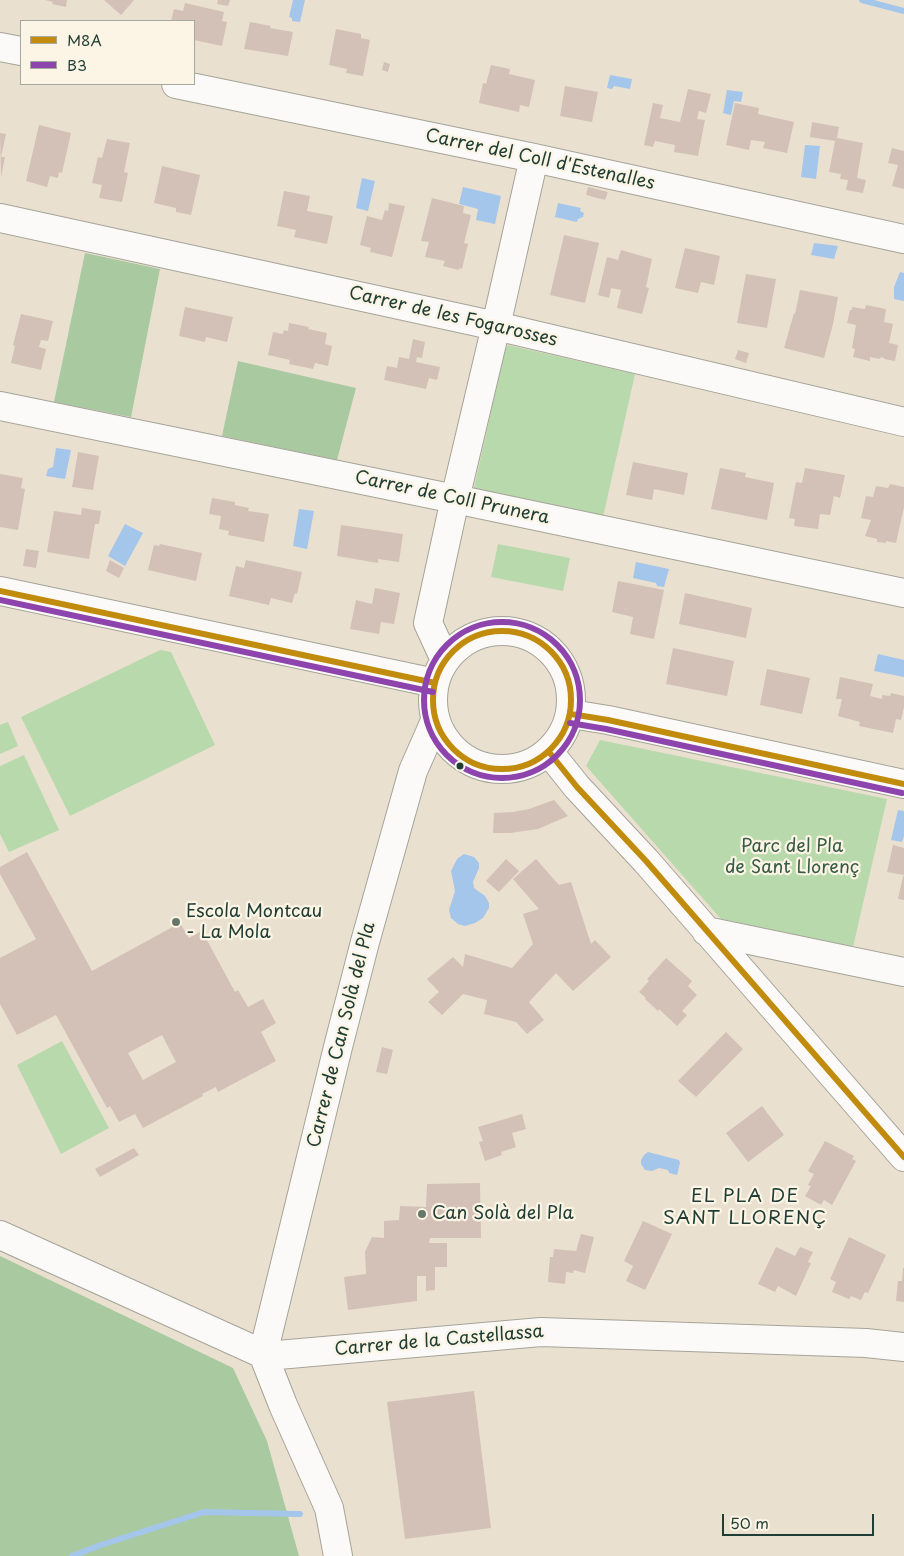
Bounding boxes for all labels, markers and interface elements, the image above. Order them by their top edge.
legend [20,20,195,85]
text: M8A [67,28,102,51]
text: B3 [67,53,87,76]
street label: Carrer del Coll d'Estenalles [423,125,657,195]
street label: Carrer de les Fogarosses [347,283,559,351]
street label: Carrer de Coll Prunera [353,467,551,529]
unlabelled marker [455,761,465,771]
park label: Parc del Pla de Sant Llorenç [725,836,859,879]
place label: Escola Montcau - La Mola [186,901,322,944]
marker: Escola Montcau - La Mola [170,916,182,928]
street label: Carrer de Can Solà del Pla [304,920,380,1150]
district label: EL PLA DE SANT LLORENÇ [662,1186,828,1230]
place label: Can Solà del Pla [432,1203,574,1225]
marker: Can Solà del Pla [416,1208,428,1220]
street label: Carrer de la Castellassa [334,1321,544,1361]
scale bar [724,1504,876,1536]
text: 50 m [730,1511,769,1534]

